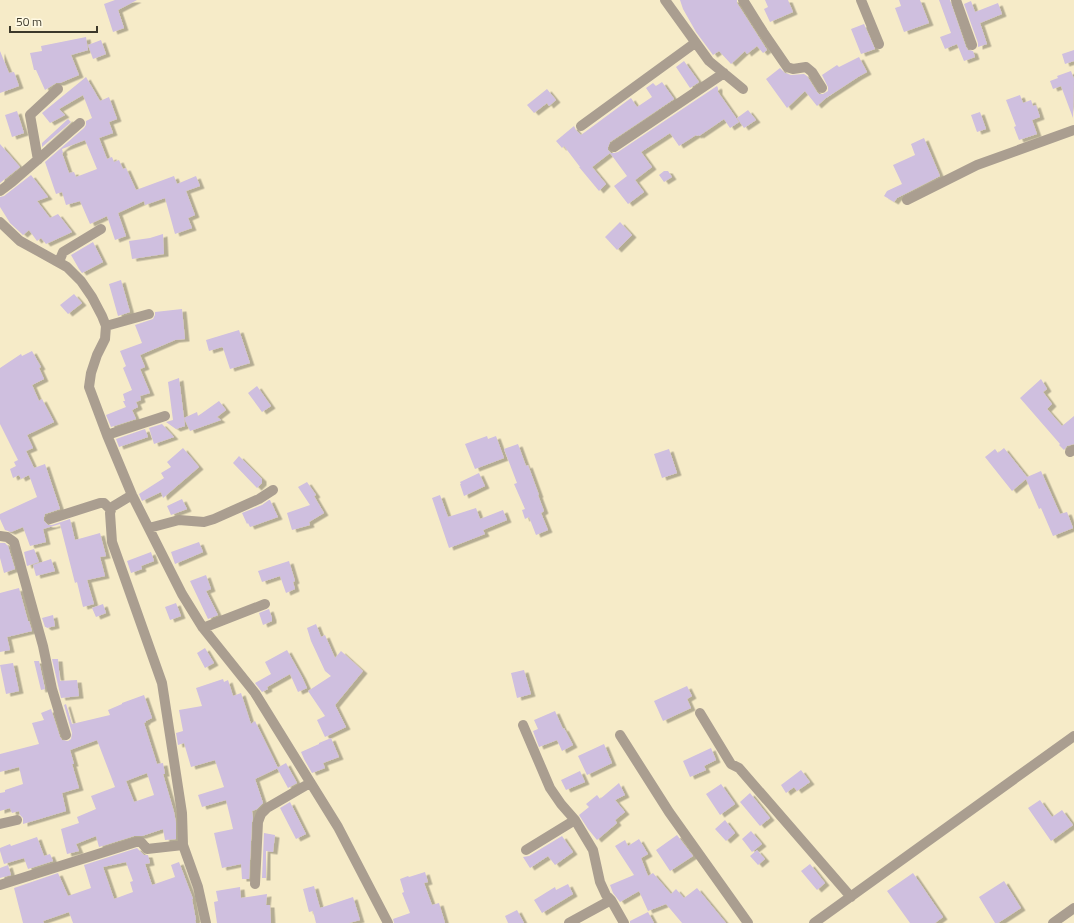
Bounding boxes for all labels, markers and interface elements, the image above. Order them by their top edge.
scale bar [10,8,97,34]
text: 50 m [16,12,42,31]

